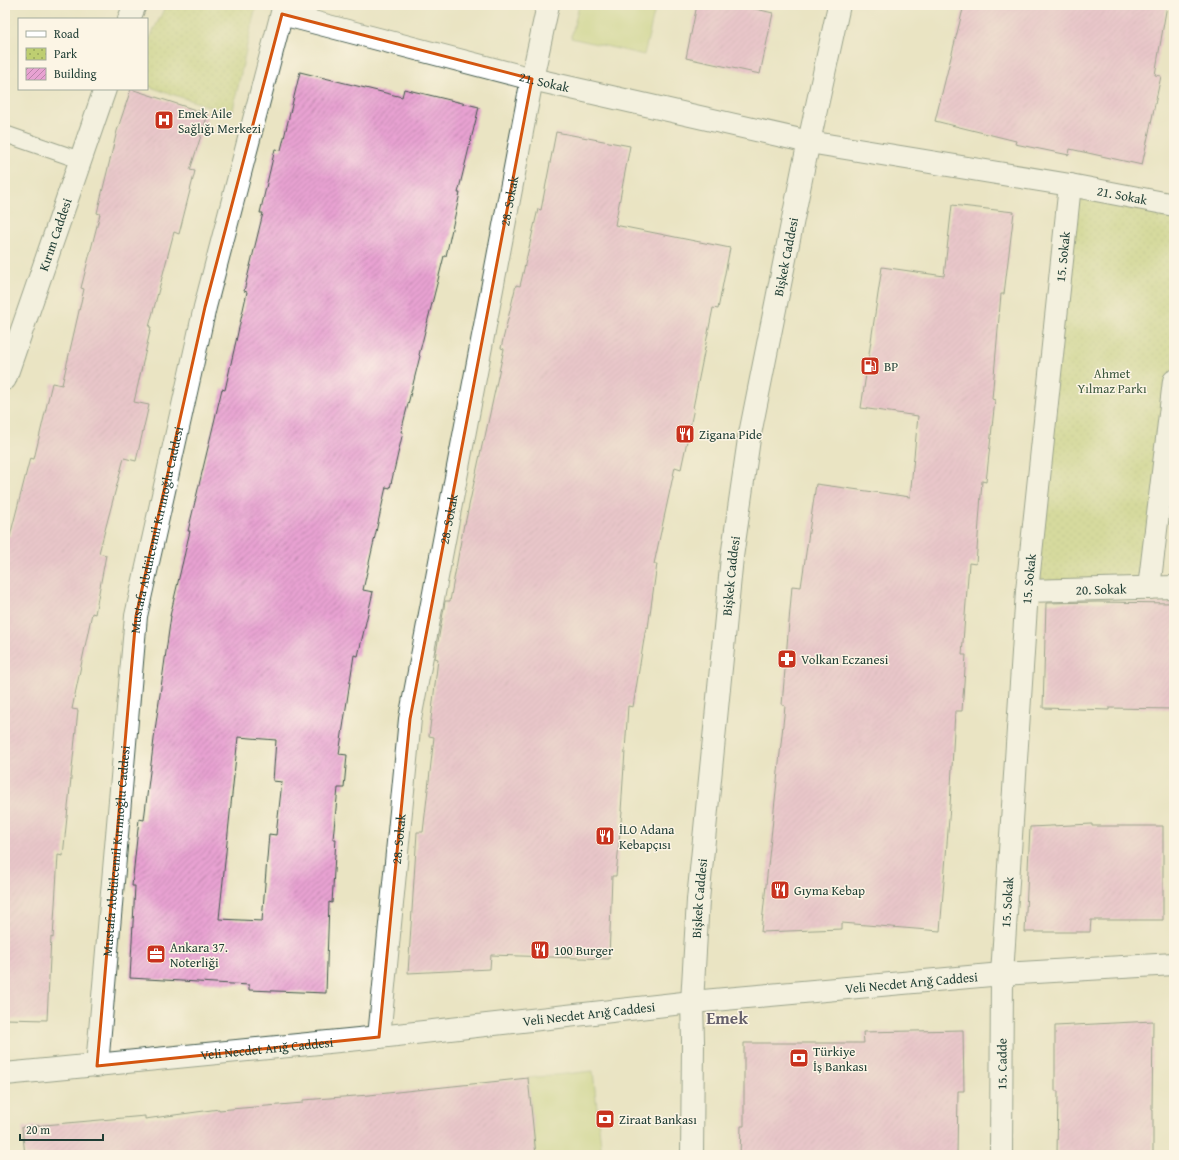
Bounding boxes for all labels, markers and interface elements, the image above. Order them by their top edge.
legend [18,18,148,90]
text: Road [54,25,80,42]
text: Park [54,45,78,62]
text: Building [54,65,97,82]
street label: 21. Sokak [517,67,572,97]
place label: Emek Aile Sağlığı Merkezi [178,104,261,138]
hospital icon: Emek Aile Sağlığı Merkezi [153,109,175,131]
street label: 28. Sokak [495,174,523,228]
street label: 21. Sokak [1095,181,1149,210]
street label: Kırım Caddesi [34,195,77,274]
street label: Bişkek Caddesi [769,215,803,298]
street label: 15. Sokak [1051,230,1075,283]
fuel station icon: BP [859,355,881,377]
place label: BP [884,357,898,376]
park label: Ahmet Yılmaz Parkı [1077,364,1147,398]
restaurant icon: Zigana Pide [674,423,696,445]
street label: Mustafa Abdülcemil Kırımoğlu Caddesi [126,424,188,634]
place label: Zigana Pide [699,425,762,444]
street label: 28. Sokak [434,492,463,546]
street label: Bişkek Caddesi [717,534,745,617]
street label: 15. Sokak [1017,552,1041,605]
street label: 20. Sokak [1075,579,1127,600]
pharmacy icon: Volkan Eczanesi [776,648,798,670]
place label: Volkan Eczanesi [801,650,889,669]
street label: Mustafa Abdülcemil Kırımoğlu Caddesi [98,744,135,957]
street label: 28. Sokak [387,812,411,865]
place label: İLO Adana Kebapçısı [619,820,675,854]
restaurant icon: İLO Adana Kebapçısı [594,825,616,847]
street label: Bişkek Caddesi [687,857,712,939]
street label: 15. Sokak [996,876,1018,928]
restaurant icon: Gıyma Kebap [769,879,791,901]
place label: Gıyma Kebap [794,881,865,900]
place label: Ankara 37. Noterliği [170,938,228,972]
restaurant icon: 100 Burger [529,939,551,961]
place label: 100 Burger [554,941,614,960]
office icon: Ankara 37. Noterliği [145,943,167,965]
street label: Veli Necdet Arığ Caddesi [844,967,979,998]
street label: Veli Necdet Arığ Caddesi [522,997,657,1031]
district label: Emek [706,1005,748,1030]
street label: Veli Necdet Arığ Caddesi [200,1033,334,1065]
street label: 15. Cadde [992,1038,1012,1090]
place label: Türkiye İş Bankası [813,1042,868,1076]
bank icon: Türkiye İş Bankası [788,1047,810,1069]
bank icon: Ziraat Bankası [594,1108,616,1130]
place label: Ziraat Bankası [619,1110,697,1129]
scale bar [20,1116,103,1142]
text: 20 m [26,1121,50,1138]

